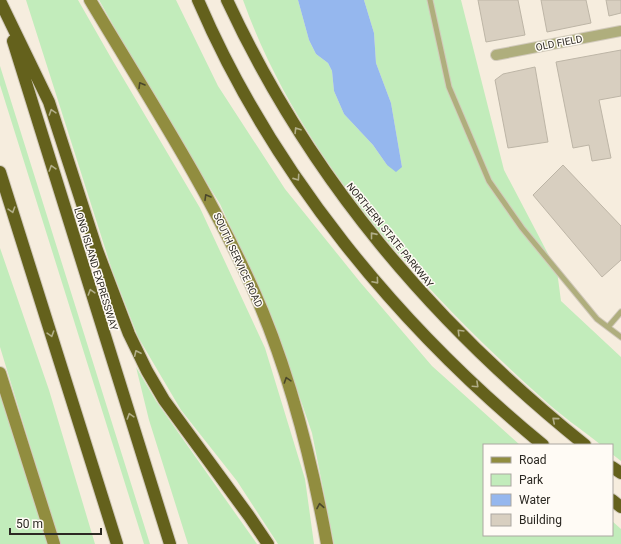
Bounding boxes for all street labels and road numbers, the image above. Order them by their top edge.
street label: OLD FIELD [535,33,583,53]
street label: NORTHERN STATE PARKWAY [344,181,436,289]
street label: LONG ISLAND EXPRESSWAY [72,206,120,332]
street label: SOUTH SERVICE ROAD [211,211,265,309]

